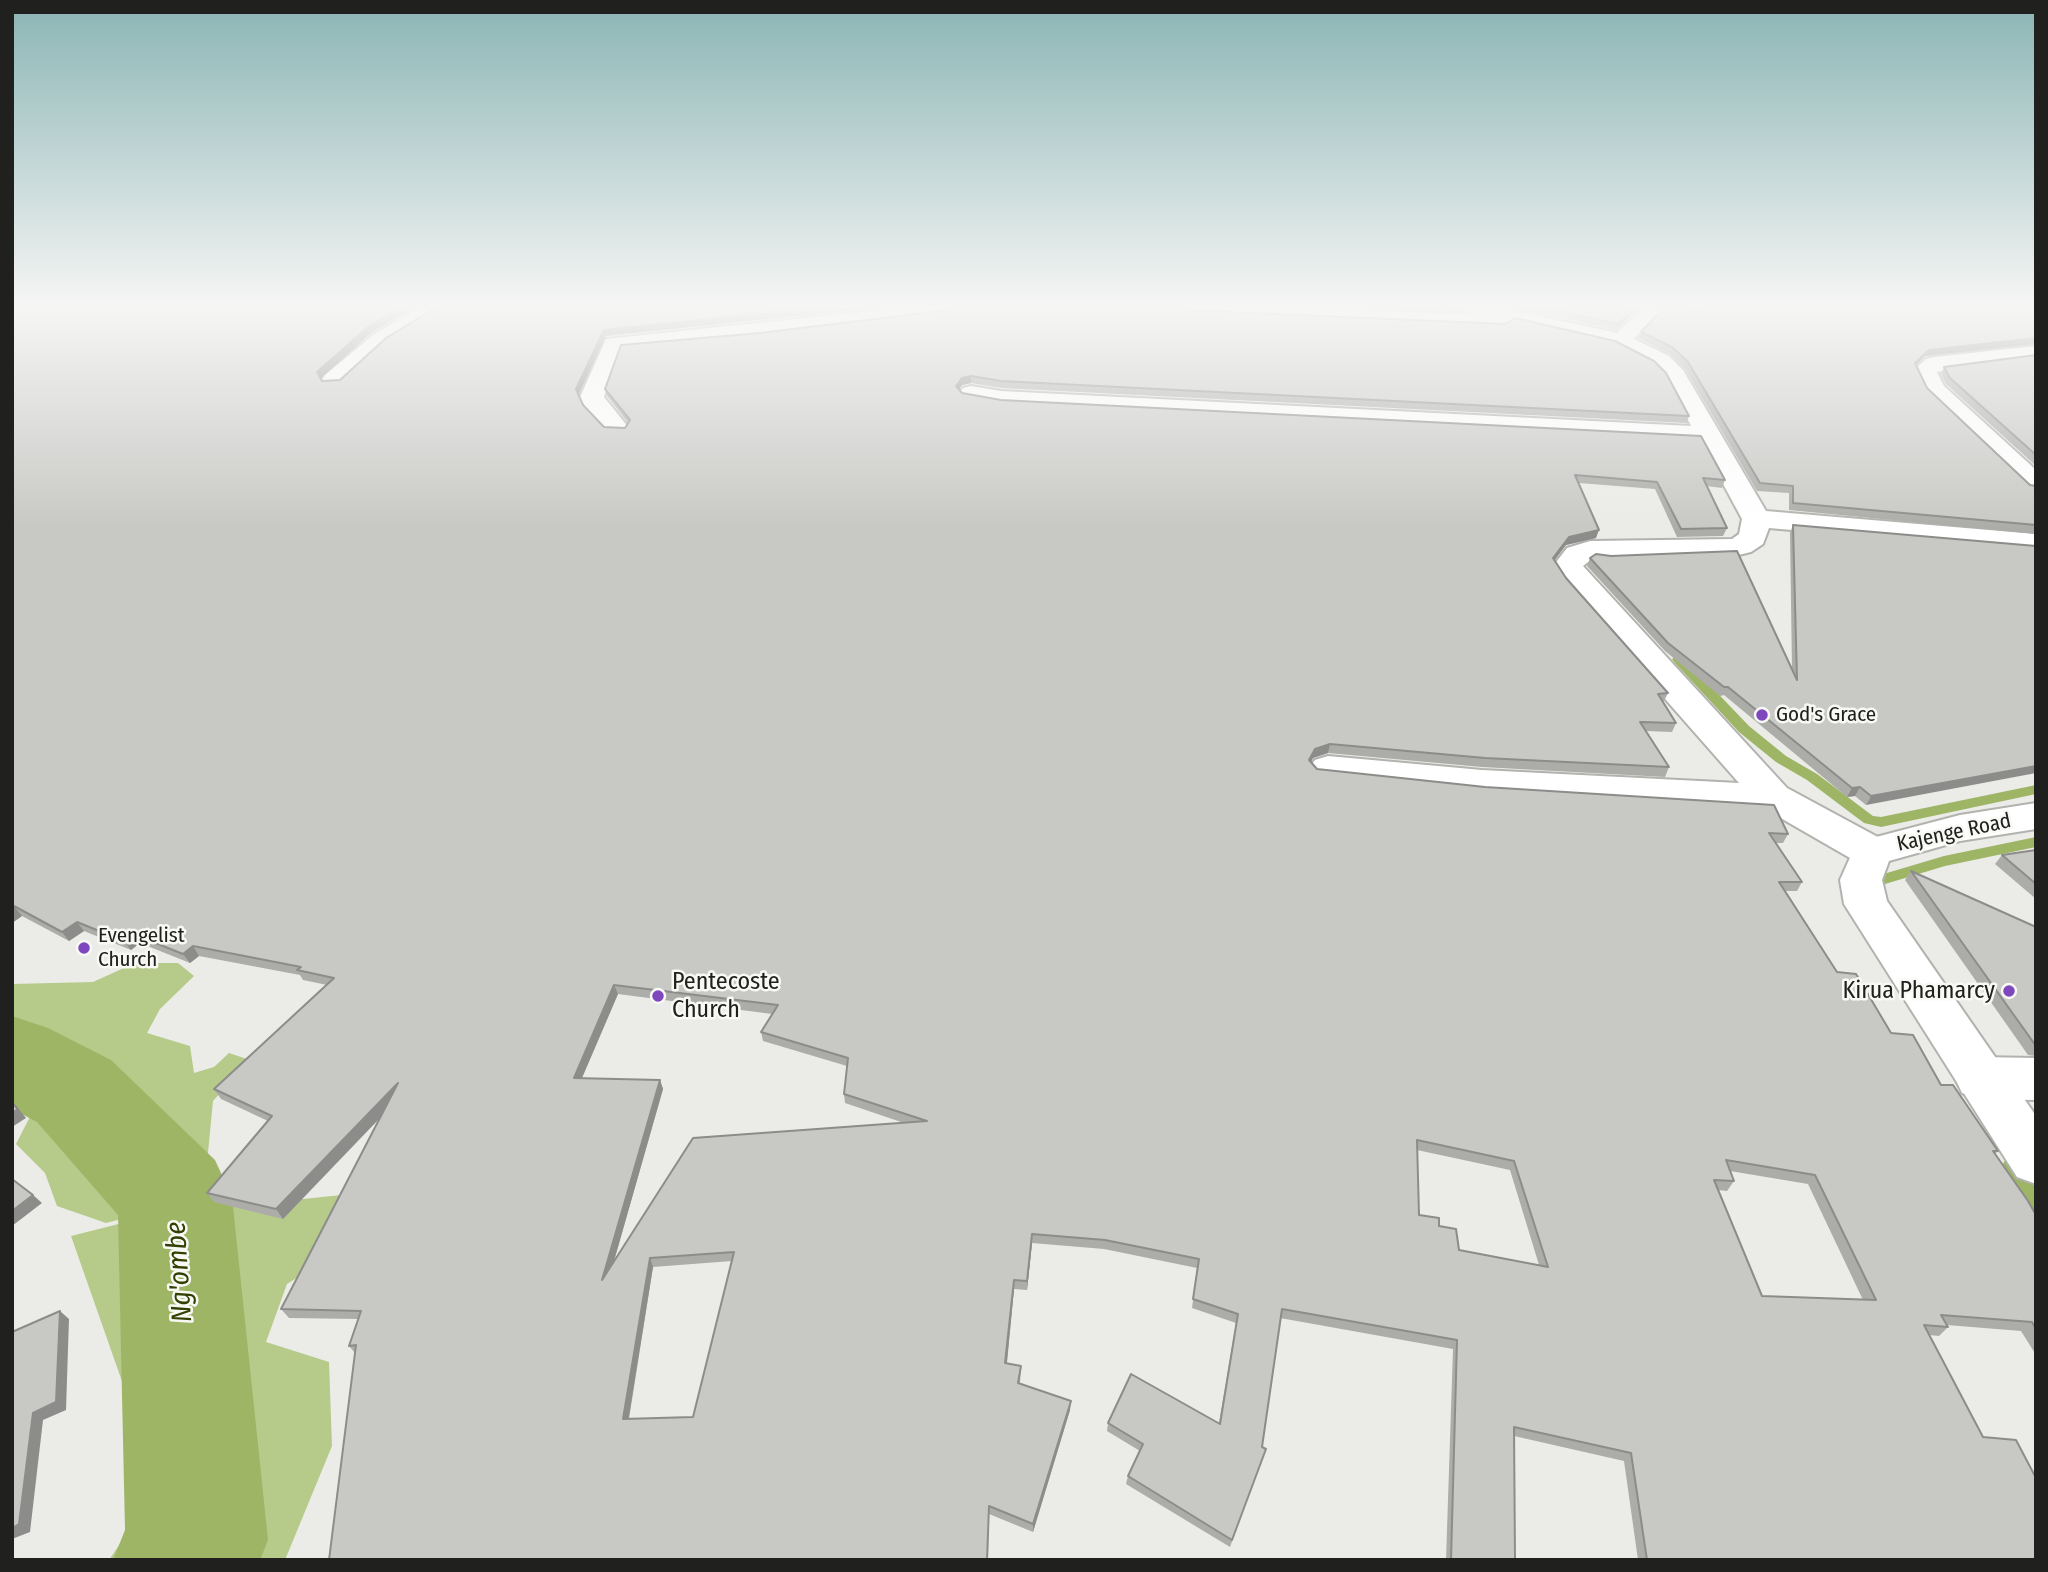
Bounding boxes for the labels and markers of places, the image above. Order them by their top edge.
place label: God's Grace [1776,702,1876,728]
marker: God's Grace [1754,707,1770,723]
place label: Evengelist Church [98,923,185,973]
marker: Evengelist Church [76,940,92,956]
place label: Pentecoste Church [672,968,780,1024]
place label: Kirua Phamarcy [1843,977,1995,1005]
marker: Kirua Phamarcy [2001,983,2017,999]
marker: Pentecoste Church [650,988,666,1004]

